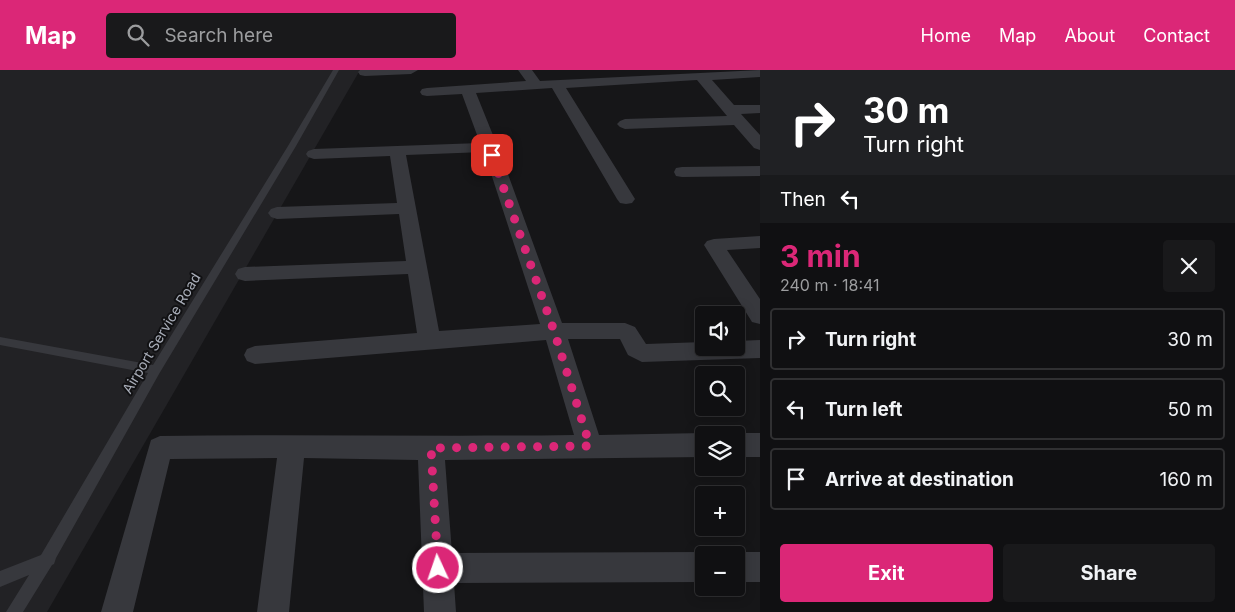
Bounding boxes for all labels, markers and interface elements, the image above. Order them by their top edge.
search box [106,13,456,58]
text: Map [25,21,76,50]
icon: search [124,21,152,49]
text: Search here [164,24,273,47]
text: Home [921,25,971,46]
text: Map [999,25,1036,46]
text: About [1064,25,1115,46]
text: Contact [1143,25,1210,46]
text: 30 m [863,89,949,131]
icon: right [780,90,845,155]
text: Turn right [863,131,964,157]
pin [471,134,513,176]
icon: arrive [478,141,506,169]
icon: left [836,185,864,213]
text: Then [780,188,826,211]
text: 3 min [780,238,861,274]
button: close [1163,240,1215,292]
street label: Airport Service Road [118,270,204,396]
text: 240 m · 18:41 [780,275,880,295]
map controls [695,306,745,596]
button: sound [695,306,745,356]
icon: right [782,325,810,353]
text: Turn right [825,328,916,351]
text: 30 m [1167,328,1213,351]
button: search [695,366,745,416]
icon: left [782,395,810,423]
text: Turn left [825,398,903,421]
text: 50 m [1167,398,1213,421]
button: layers [695,426,745,476]
icon: arrive [782,465,810,493]
text: Arrive at destination [825,468,1014,491]
text: 160 m [1160,468,1213,491]
button: + [695,486,745,536]
position arrow [411,541,463,593]
button: Exit [780,544,993,602]
button: Share [1003,544,1215,602]
button: − [695,546,745,596]

